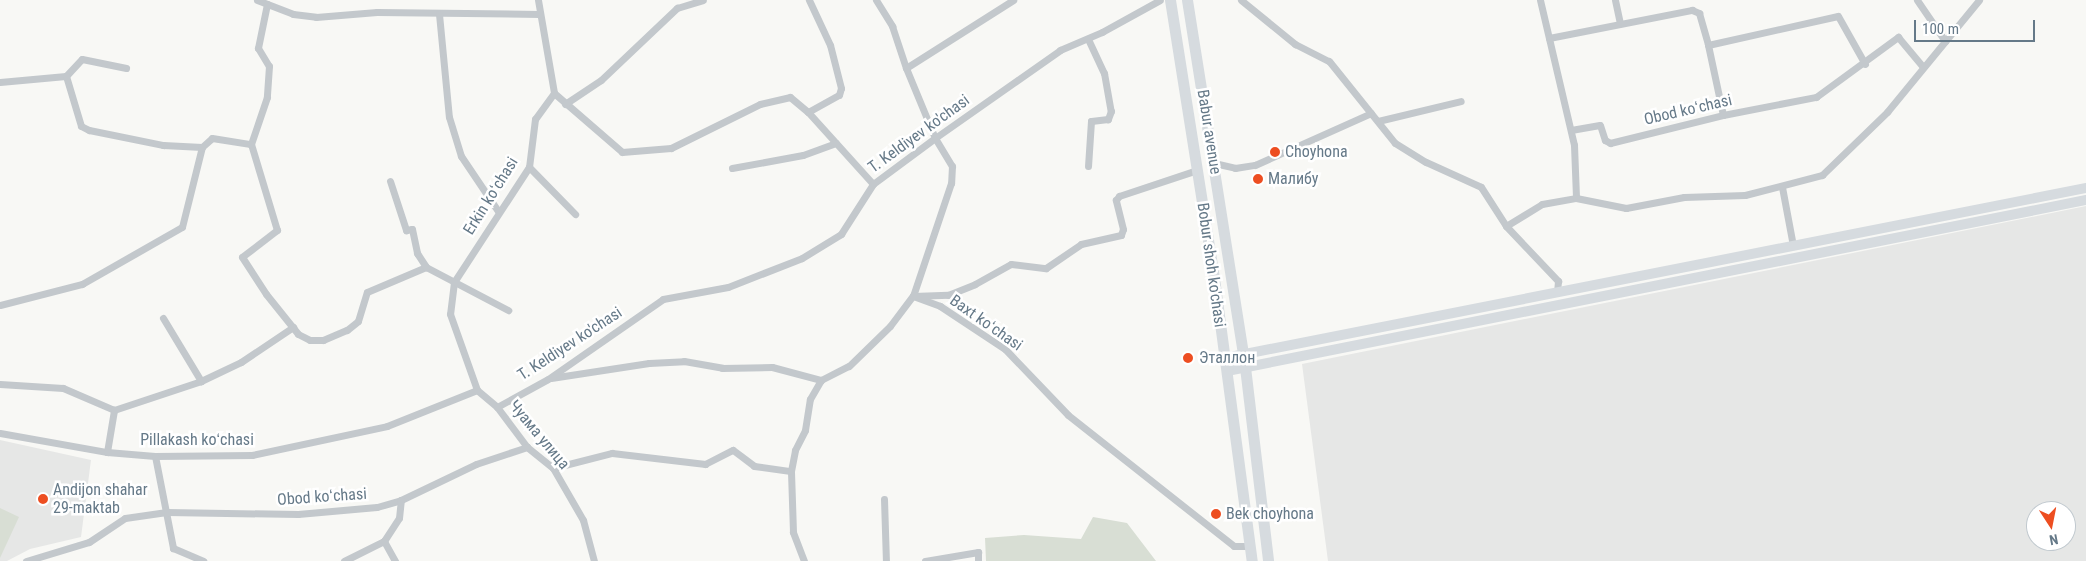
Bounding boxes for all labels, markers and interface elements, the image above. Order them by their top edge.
scale bar [1916,10,2037,42]
text: 100 m [1922,20,1959,38]
street label: Babur avenue [1193,88,1225,176]
street label: T. Keldiyev ko'chasi [865,91,973,177]
street label: Obod koʻchasi [1642,91,1734,129]
place label: Choyhona [1285,142,1348,162]
marker: Choyhona [1269,146,1281,158]
street label: Erkin koʻchasi [460,154,522,238]
place label: Малибу [1268,169,1318,189]
marker: Малибу [1252,173,1264,185]
street label: Bobur shoh ko'chasi [1193,201,1229,329]
street label: Baxt koʻchasi [946,291,1026,355]
street label: T. Keldiyev ko'chasi [514,303,626,385]
place label: Эталлон [1199,348,1255,368]
marker: Эталлон [1181,351,1195,365]
street label: Чуама улица [505,397,573,473]
street label: Pillakash koʻchasi [140,430,254,450]
place label: Andijon shahar 29-maktab [53,480,148,518]
street label: Obod koʻchasi [277,484,367,510]
marker: Andijon shahar 29-maktab [37,493,49,505]
north arrow [2026,501,2076,551]
place label: Bek choyhona [1226,504,1314,524]
marker: Bek choyhona [1210,508,1222,520]
text: N [2048,531,2059,548]

